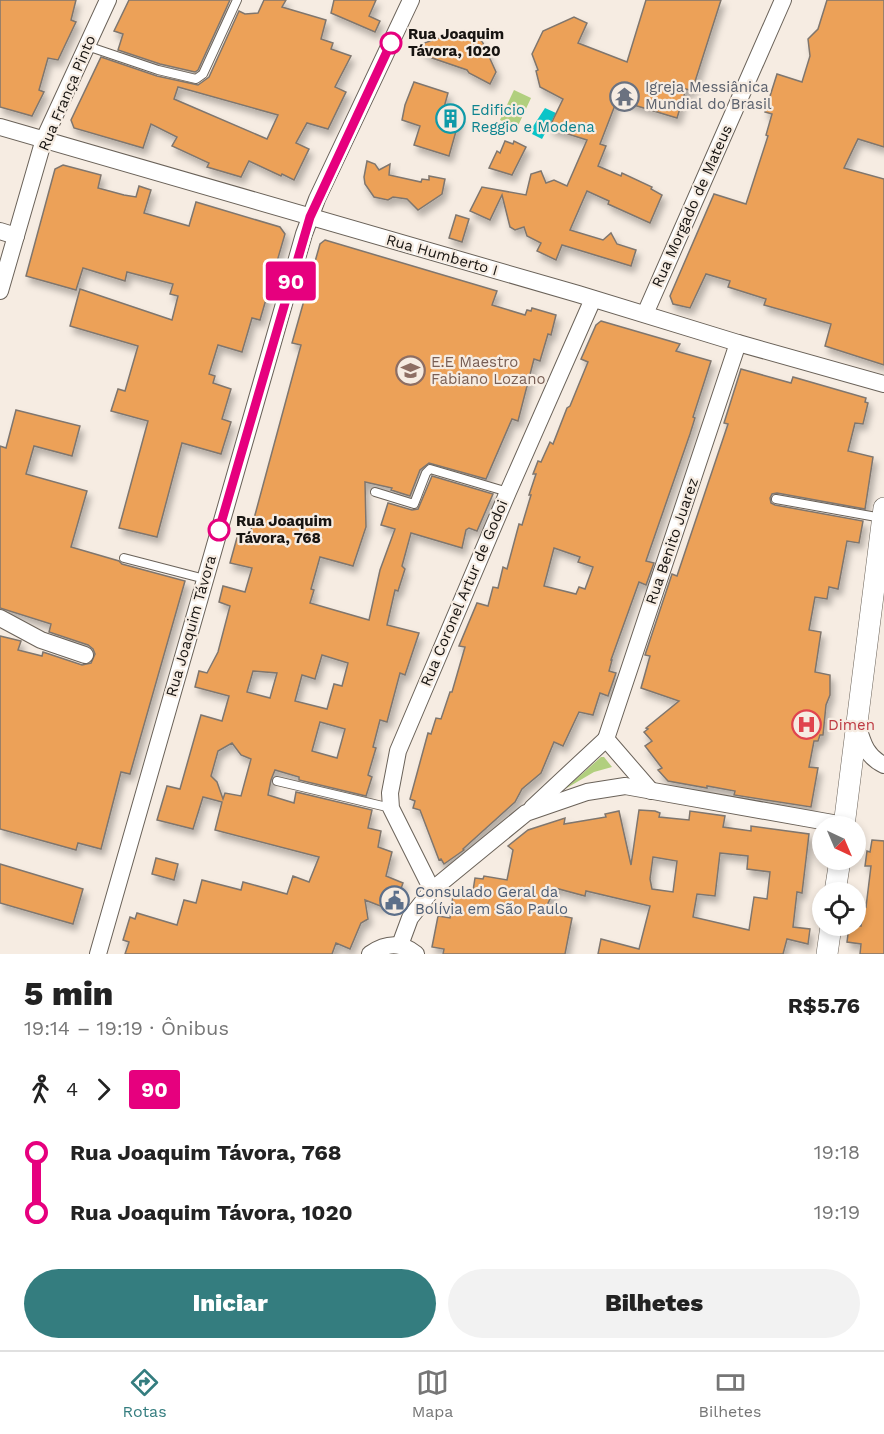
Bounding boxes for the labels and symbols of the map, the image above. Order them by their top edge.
place label: Rua Joaquim Távora, 1020 [408,25,504,60]
street label: Rua França Pinto [35,32,99,154]
marker: Rua Joaquim Távora, 1020 [380,32,402,54]
place label: Igreja Messiânica Mundial do Brasil [645,78,772,113]
temple icon: Igreja Messiânica Mundial do Brasil [608,80,640,112]
place label: Edificio Reggio e Modena [471,101,595,136]
building icon: Edificio Reggio e Modena [434,103,466,135]
street label: Rua Morgado de Mateus [648,122,736,290]
street label: Rua Humberto I [384,230,500,280]
line badge: 90 [264,262,318,300]
place label: E.E Maestro Fabiano Lozano [431,353,546,388]
school or university icon: E.E Maestro Fabiano Lozano [394,355,426,387]
street label: Rua Benito Juarez [642,475,702,607]
street label: Rua Coronel Artur de Godoi [417,497,511,689]
place label: Rua Joaquim Távora, 768 [236,512,332,547]
marker: Rua Joaquim Távora, 768 [208,519,230,541]
street label: Rua Joaquim Távora [162,553,220,699]
hospital icon: Dimen [791,709,823,741]
place label: Dimen [828,716,875,734]
north arrow [812,816,866,870]
place label: Consulado Geral da Bolívia em São Paulo [415,883,568,918]
public building icon: Consulado Geral da Bolívia em São Paulo [378,885,410,917]

